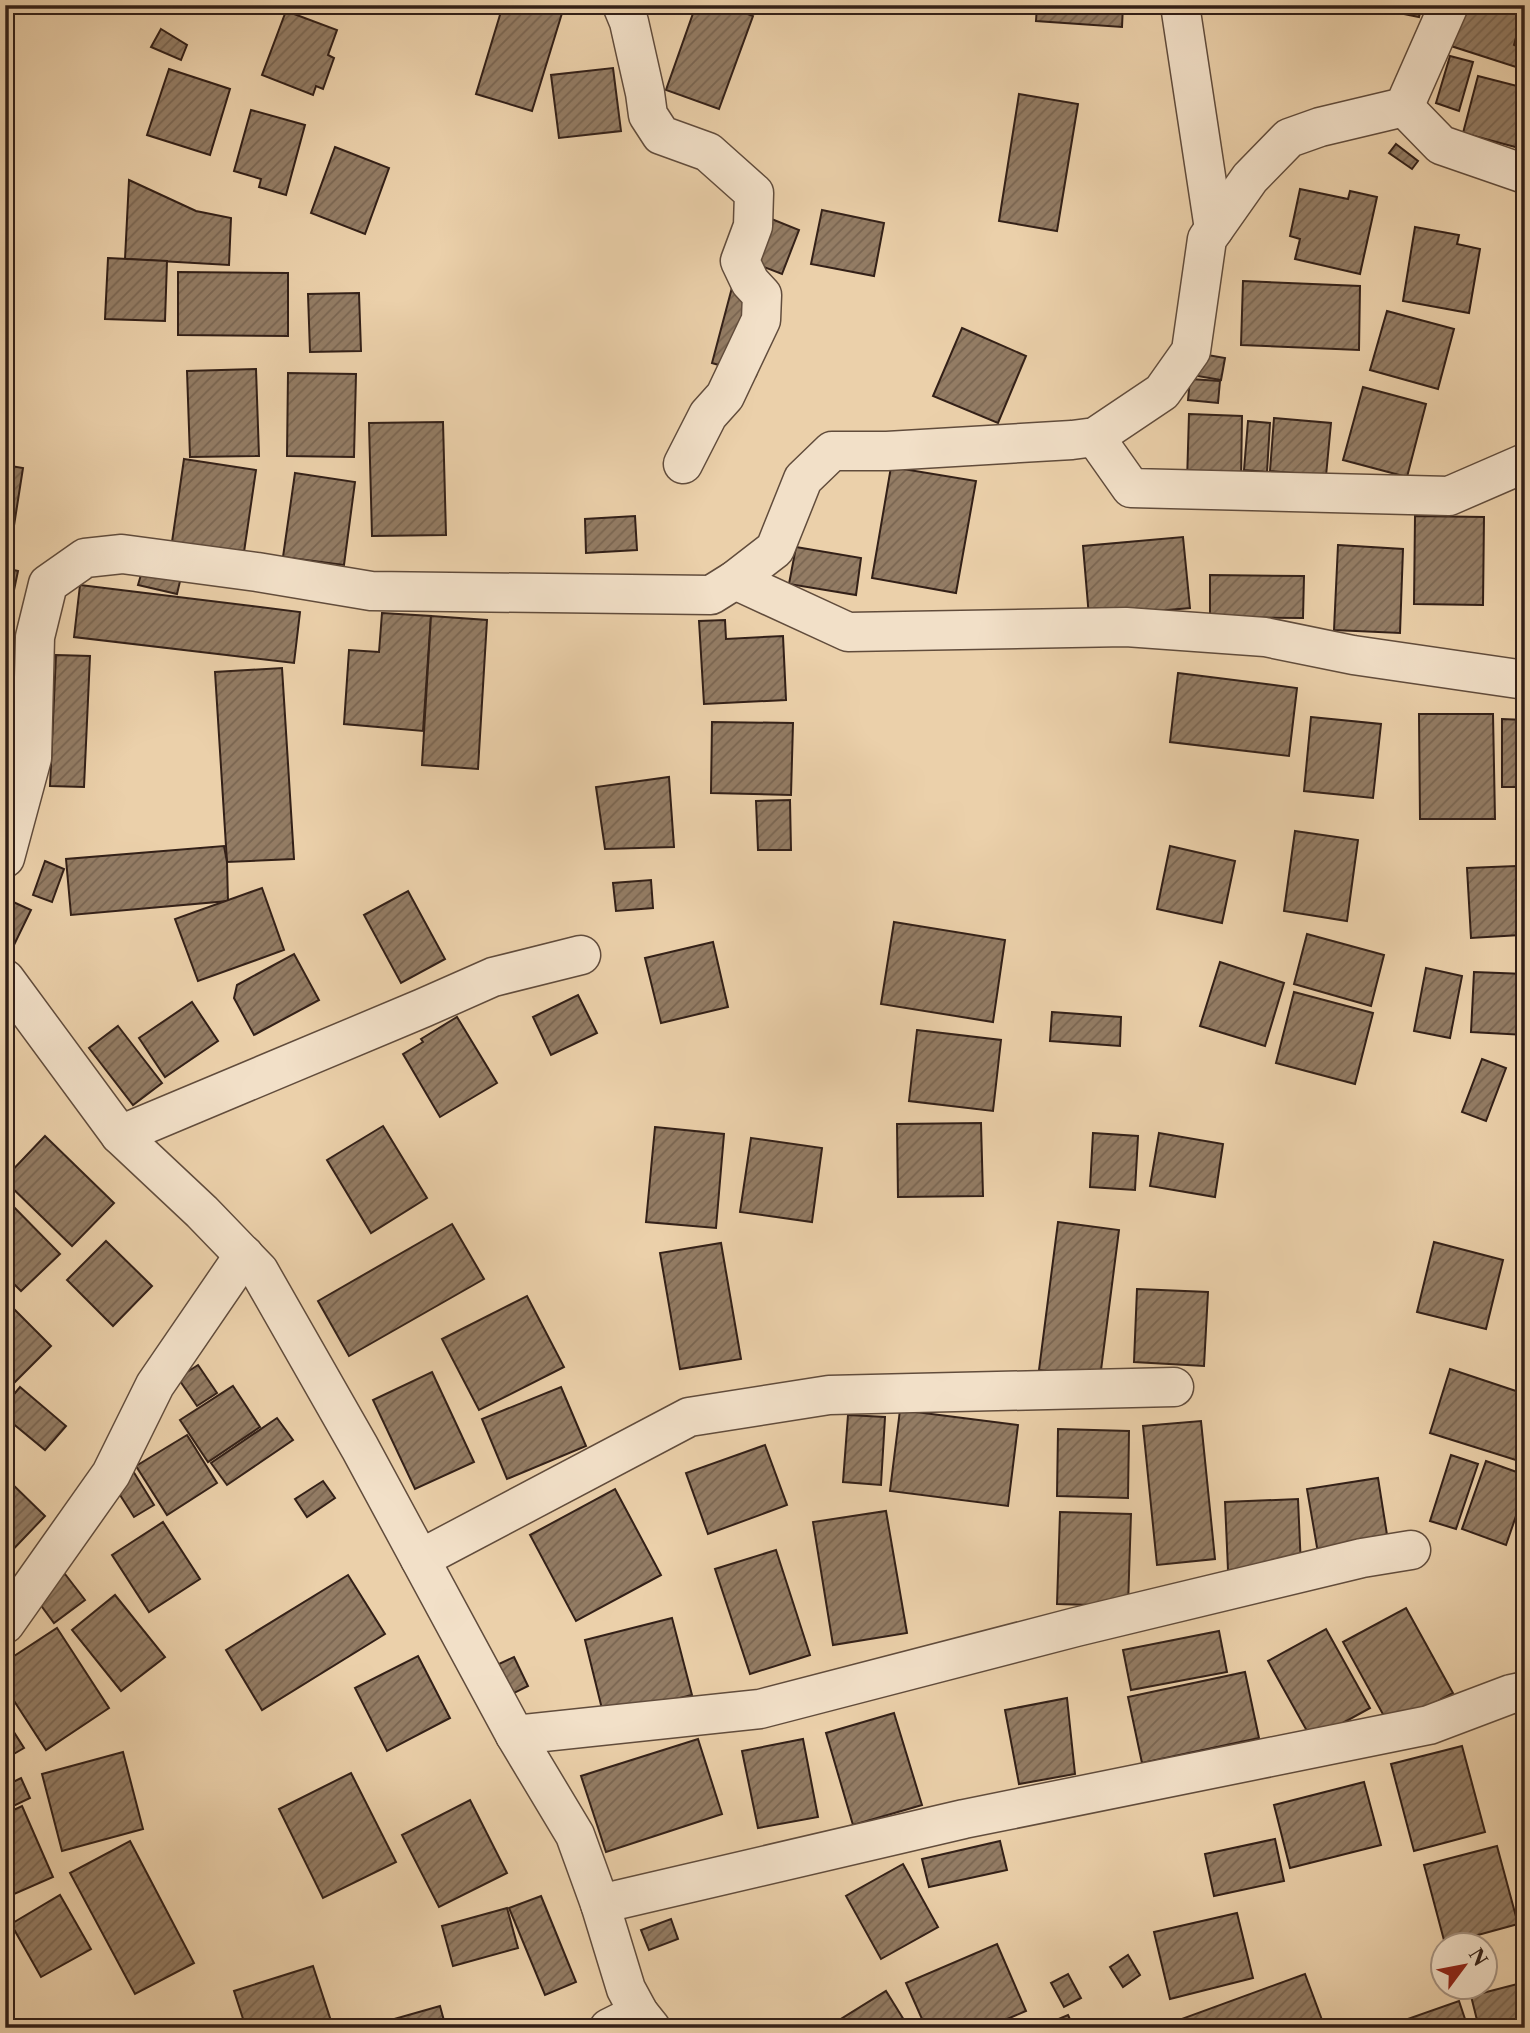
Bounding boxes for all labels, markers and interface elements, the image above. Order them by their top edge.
north arrow [1428,1932,1498,2002]
text: N [1464,1944,1492,1970]

